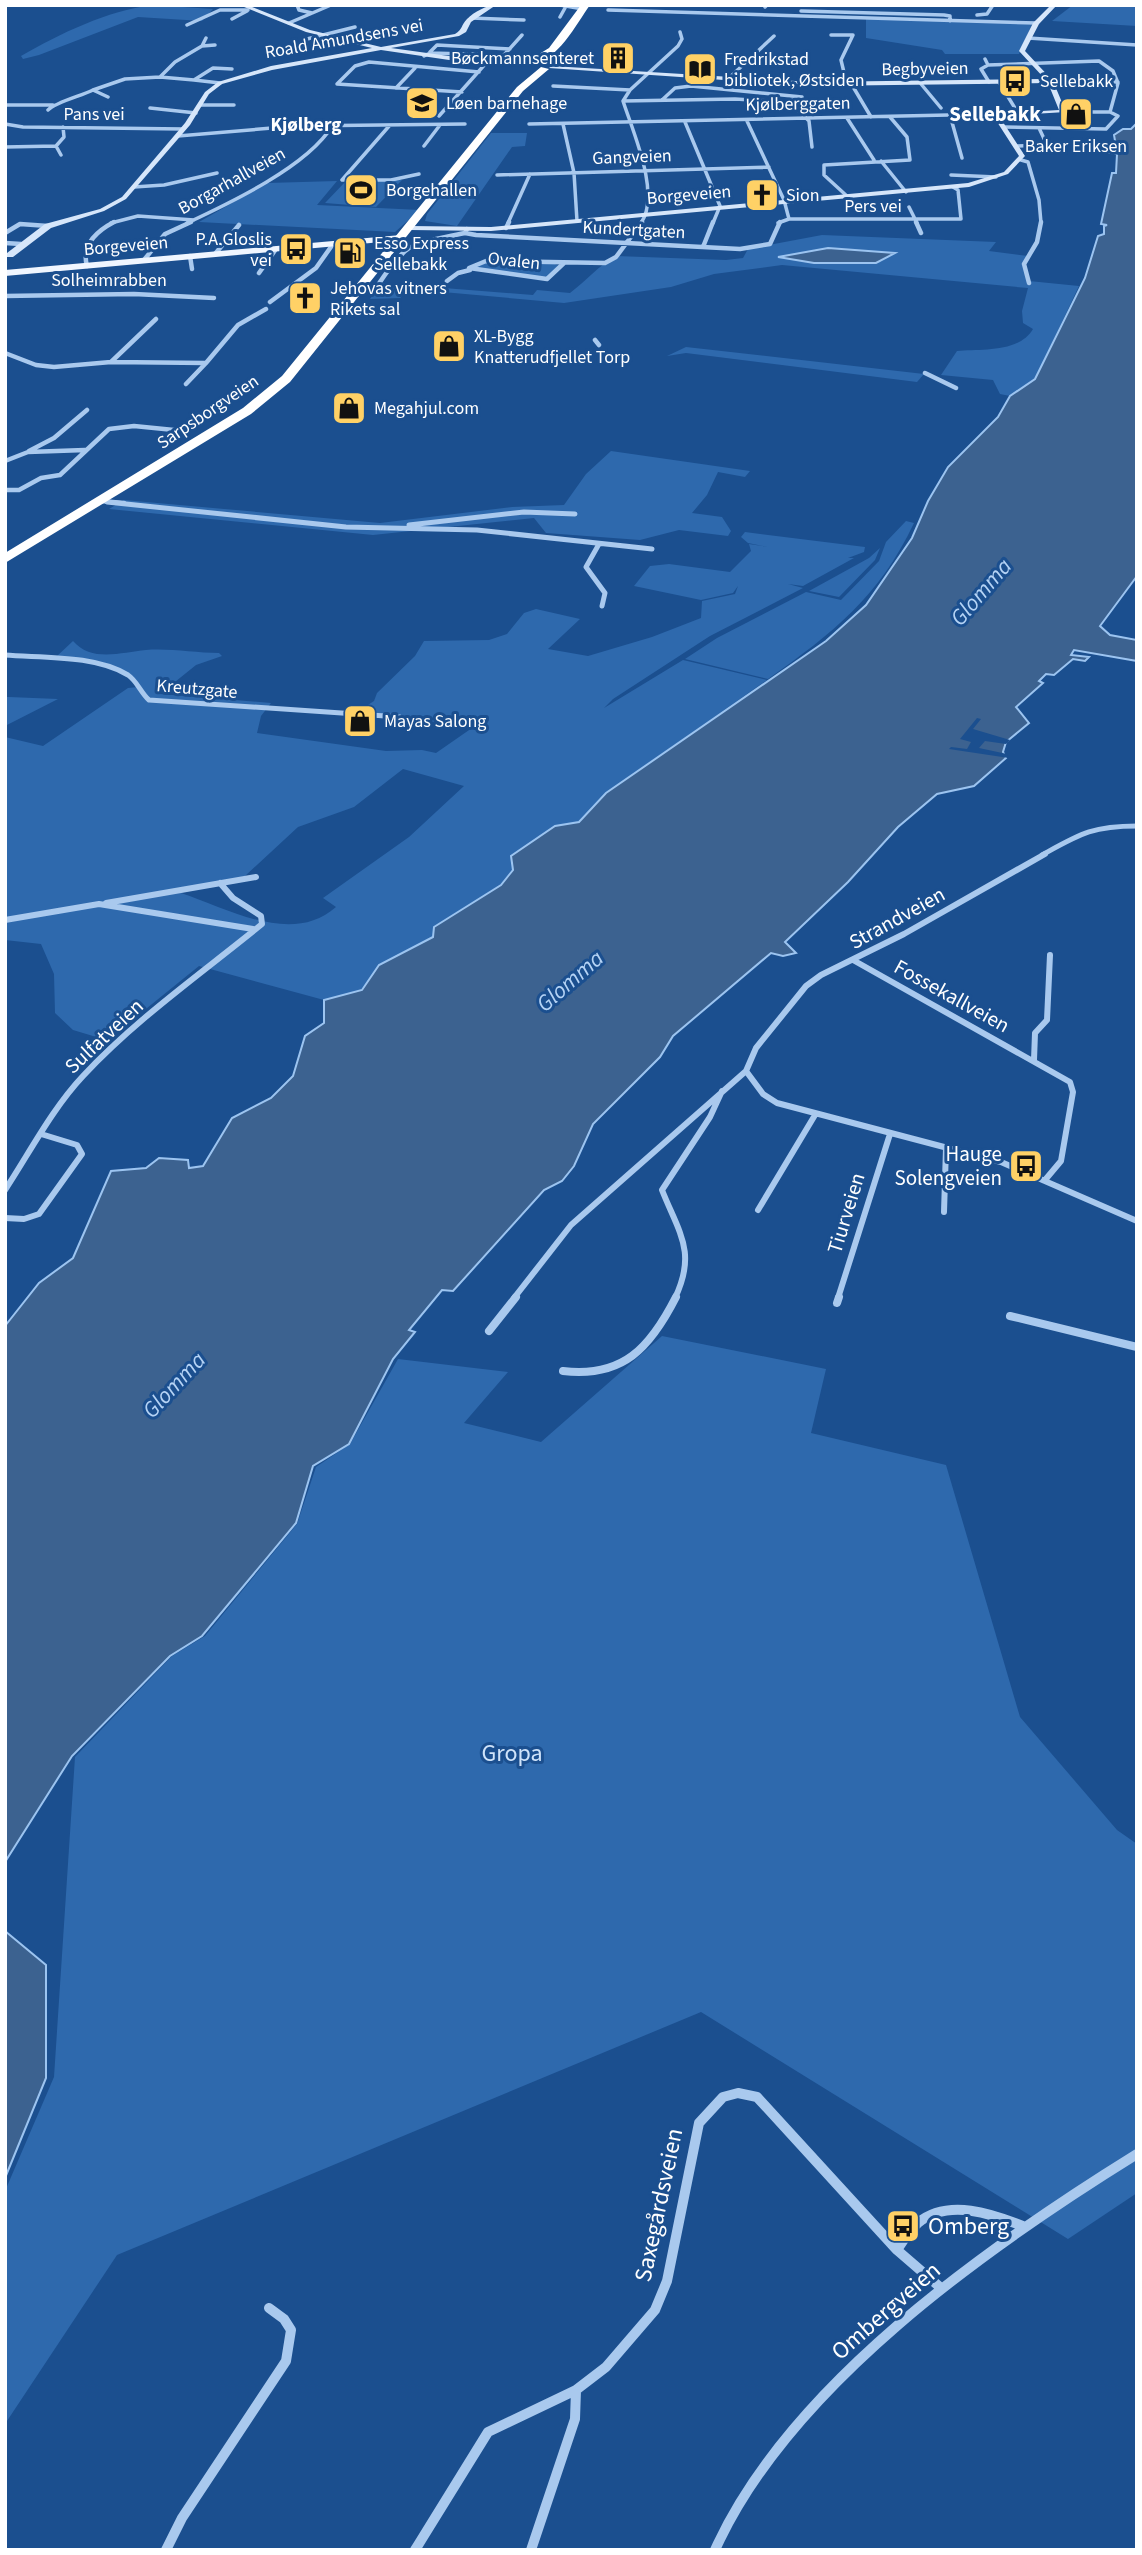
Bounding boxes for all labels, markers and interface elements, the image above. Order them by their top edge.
street label: Roald Amundsens vei [263,13,425,65]
building icon: Bøckmannsenteret [599,39,637,77]
place label: Bøckmannsenteret [451,46,594,71]
place label: Fredrikstad bibliotek, Østsiden [724,47,865,93]
library icon: Fredrikstad bibliotek, Østsiden [681,50,719,88]
street label: Begbyveien [881,56,969,82]
bus stop icon: Sellebakk [996,62,1034,100]
place label: Sellebakk [1040,69,1113,94]
school or university icon: Løen barnehage [403,84,441,122]
place label: Løen barnehage [446,91,567,116]
street label: Kjølberggaten [745,91,851,117]
shop icon: Baker Eriksen [1057,95,1095,133]
district label: Sellebakk [949,99,1041,129]
street label: Pans vei [63,102,125,127]
district label: Kjølberg [271,112,341,139]
place label: Baker Eriksen [1025,134,1127,159]
street label: Borgarhallveien [174,141,290,221]
street label: Gangveien [592,143,672,171]
sports icon: Borgehallen [342,171,380,209]
church icon: Sion [743,176,781,214]
place label: Borgehallen [386,178,477,203]
street label: Borgeveien [646,179,732,211]
place label: Sion [786,183,820,208]
street label: Pers vei [844,194,902,219]
street label: Kundertgaten [582,215,686,245]
place label: P.A.Gloslis vei [196,227,272,273]
street label: Borgeveien [83,230,169,262]
bus stop icon: P.A.Gloslis vei [277,230,315,268]
place label: Esso Express Sellebakk [374,231,469,277]
fuel station icon: Esso Express Sellebakk [331,234,369,272]
street label: Ovalen [487,246,541,276]
street label: Solheimrabben [51,268,167,293]
place label: Jehovas vitners Rikets sal [330,276,447,322]
church icon: Jehovas vitners Rikets sal [286,279,324,317]
place label: XL-Bygg Knatterudfjellet Torp [474,324,630,370]
shop icon: XL-Bygg Knatterudfjellet Torp [430,327,468,365]
street label: Sarpsborgveien [152,369,264,455]
shop icon: Megahjul.com [330,389,368,427]
place label: Megahjul.com [374,396,479,421]
water label: Glomma [942,551,1020,633]
street label: Kreutzgate [155,673,239,705]
shop icon: Mayas Salong [341,702,379,740]
place label: Mayas Salong [384,709,486,734]
street label: Strandveien [844,879,950,957]
water label: Glomma [529,942,611,1020]
street label: Fossekallveien [889,952,1015,1040]
street label: Sulfatveien [58,991,150,1081]
place label: Hauge Solengveien [894,1139,1002,1193]
bus stop icon: Hauge Solengveien [1007,1147,1045,1185]
street label: Tiurveien [820,1169,872,1257]
water label: Glomma [135,1344,213,1426]
park label: Gropa [482,1736,543,1771]
street label: Saxegårdsveien [626,2125,692,2285]
bus stop icon: Omberg [884,2207,922,2245]
place label: Omberg [928,2209,1009,2244]
street label: Ombergveien [824,2253,948,2369]

